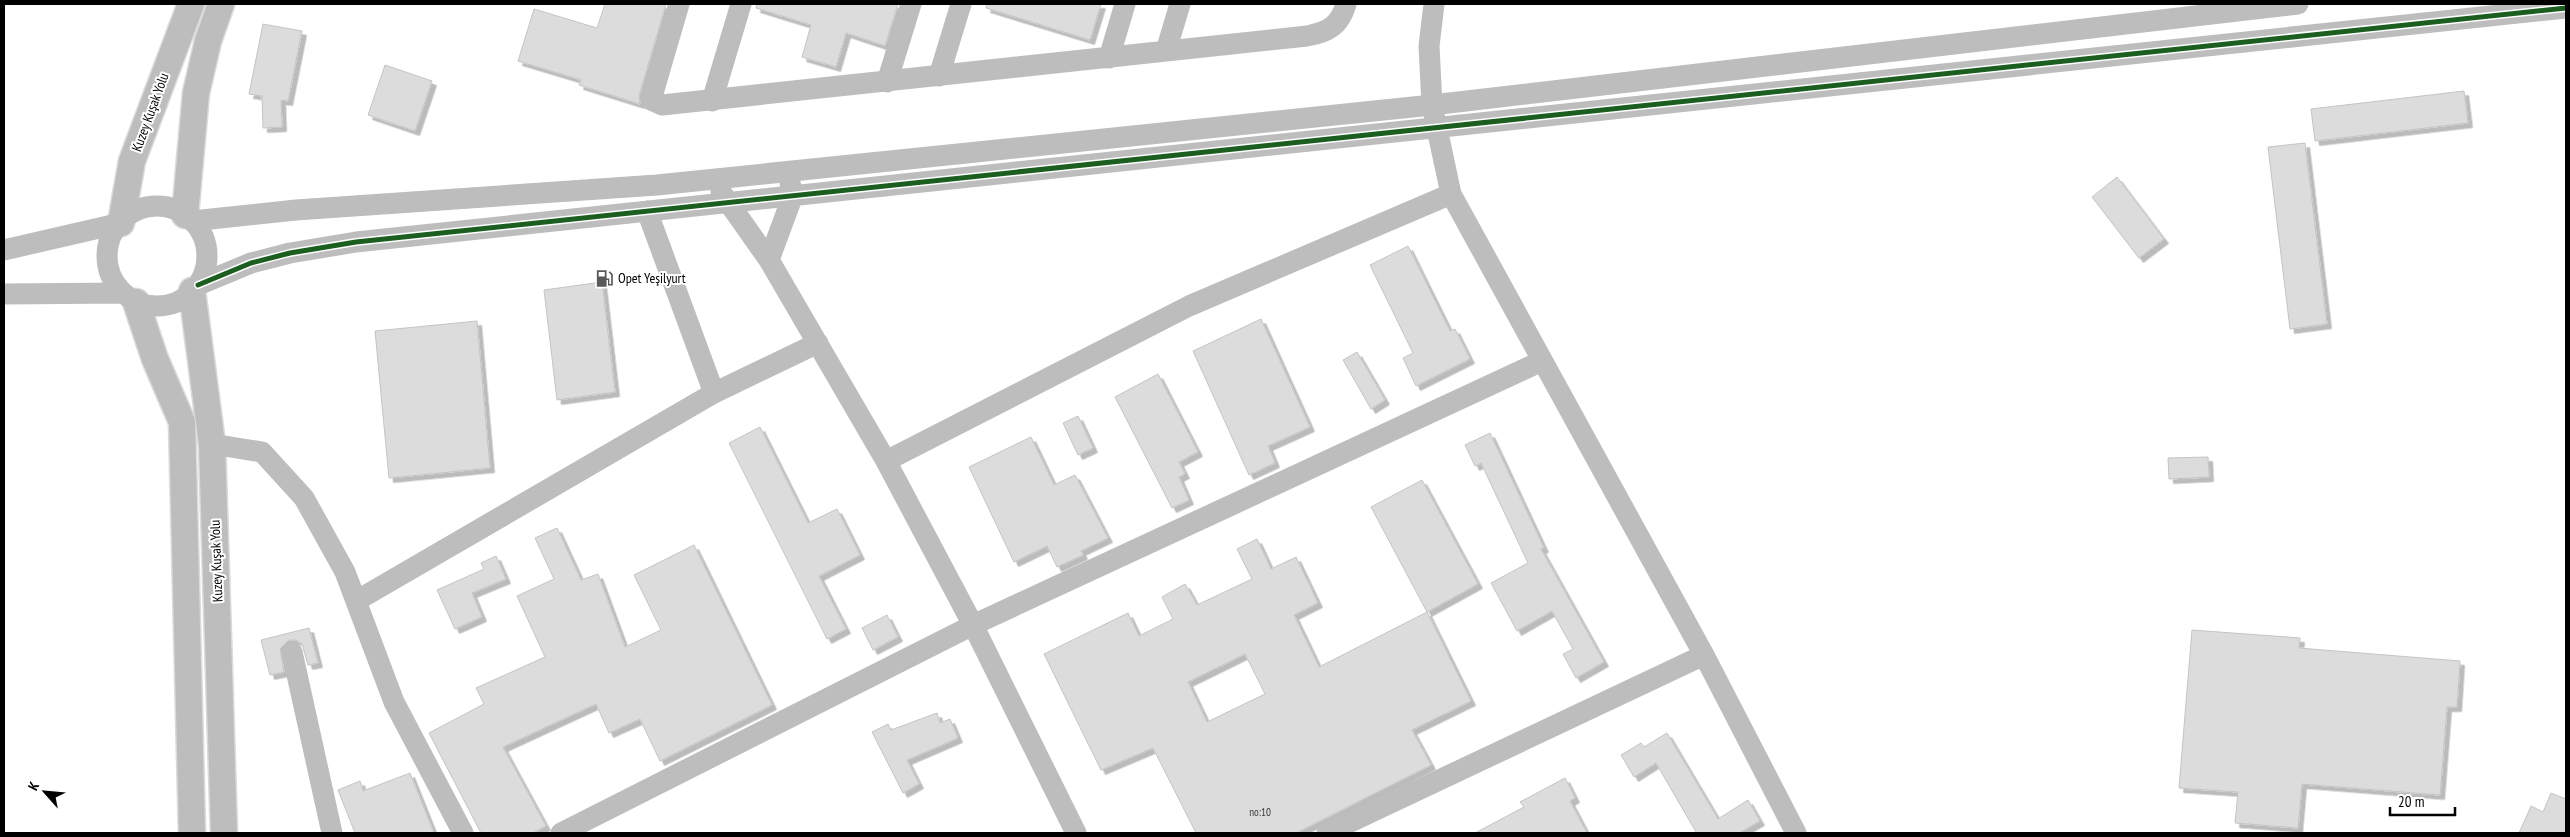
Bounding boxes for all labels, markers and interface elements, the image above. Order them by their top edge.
street label: Kuzey Kuşak Yolu [127,70,173,154]
fuel station icon: Opet Yeşilyurt [594,268,614,288]
place label: Opet Yeşilyurt [618,269,686,287]
street label: Kuzey Kuşak Yolu [206,520,226,602]
north arrow [20,767,70,817]
text: K [24,778,43,793]
scale bar [2390,784,2455,816]
text: 20 m [2398,792,2424,811]
house number: no:10 [1249,805,1271,819]

